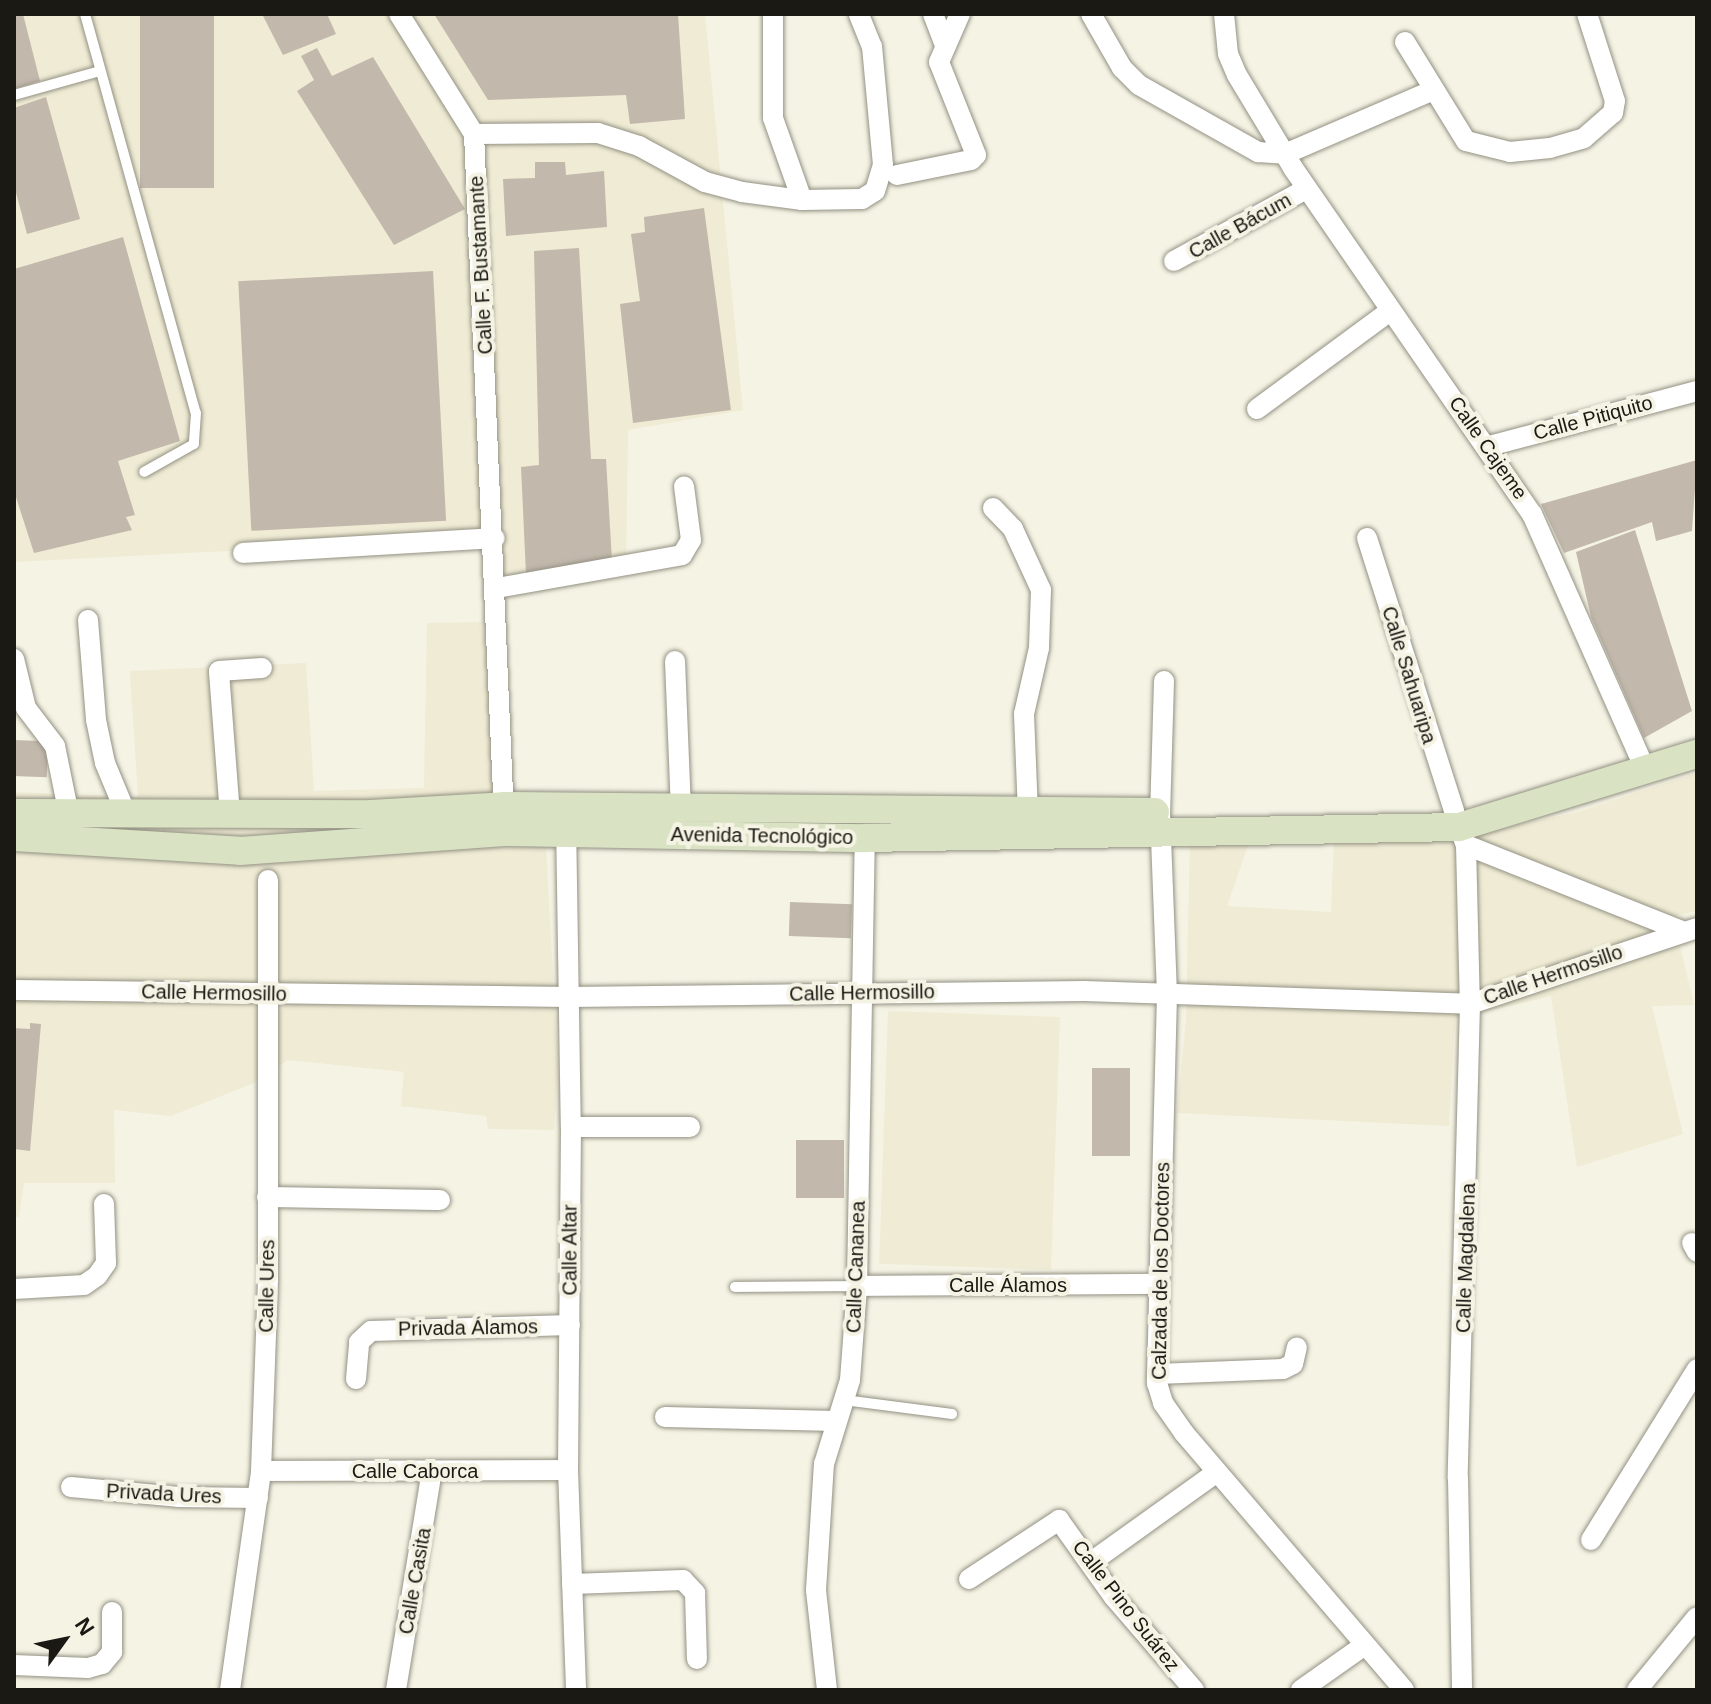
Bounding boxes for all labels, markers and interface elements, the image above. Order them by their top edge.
street label: Calle F. Bustamante [464,175,498,355]
street label: Calle Bácum [1185,188,1295,264]
street label: Calle Pitiquito [1531,391,1655,445]
street label: Calle Cajeme [1444,392,1532,504]
street label: Calle Sahuaripa [1377,603,1441,747]
street label: Avenida Tecnológico [670,822,854,850]
street label: Calle Hermosillo [1480,940,1626,1010]
street label: Calle Hermosillo [141,980,287,1006]
street label: Calle Hermosillo [789,980,935,1006]
street label: Calzada de los Doctores [1147,1162,1175,1380]
street label: Calle Magdalena [1451,1183,1481,1333]
street label: Calle Cananea [842,1200,870,1334]
street label: Calle Altar [558,1204,582,1296]
street label: Calle Ures [254,1239,280,1333]
street label: Calle Álamos [949,1273,1067,1297]
street label: Privada Álamos [398,1315,538,1341]
street label: Calle Caborca [352,1459,478,1483]
street label: Privada Ures [106,1479,222,1509]
street label: Calle Casita [394,1526,436,1636]
street label: Calle Pino Suárez [1067,1536,1185,1676]
north arrow [24,1600,104,1680]
text: N [70,1613,99,1640]

